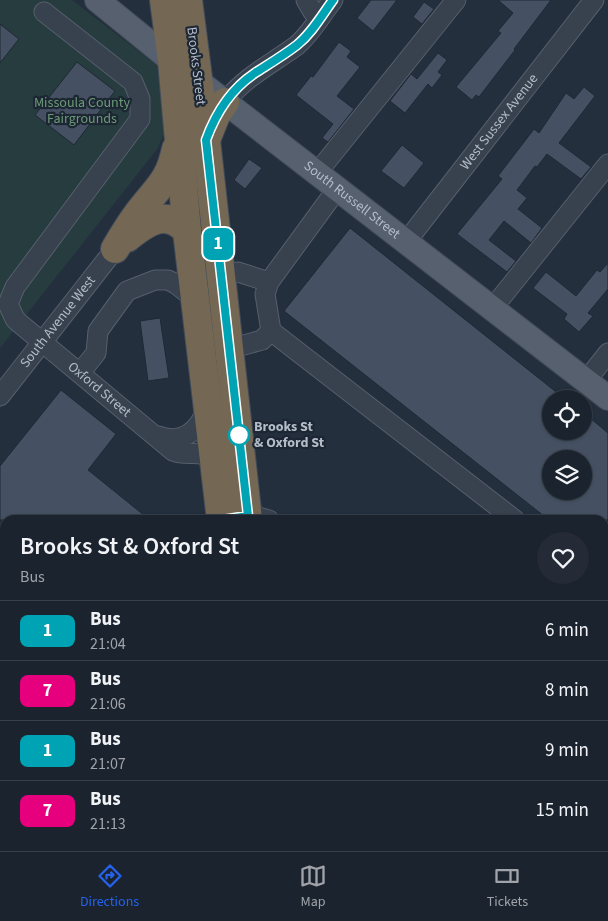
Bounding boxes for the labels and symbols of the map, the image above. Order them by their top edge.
street label: Brooks Street [181,26,211,107]
street label: West Sussex Avenue [455,70,543,174]
park label: Missoula County Fairgrounds [34,93,131,129]
street label: South Russell Street [299,156,405,244]
line badge: 1 [202,228,234,260]
street label: South Avenue West [15,271,101,372]
street label: Oxford Street [63,357,136,422]
place label: Brooks St & Oxford St [254,417,325,453]
marker: Brooks St & Oxford St [228,424,250,446]

